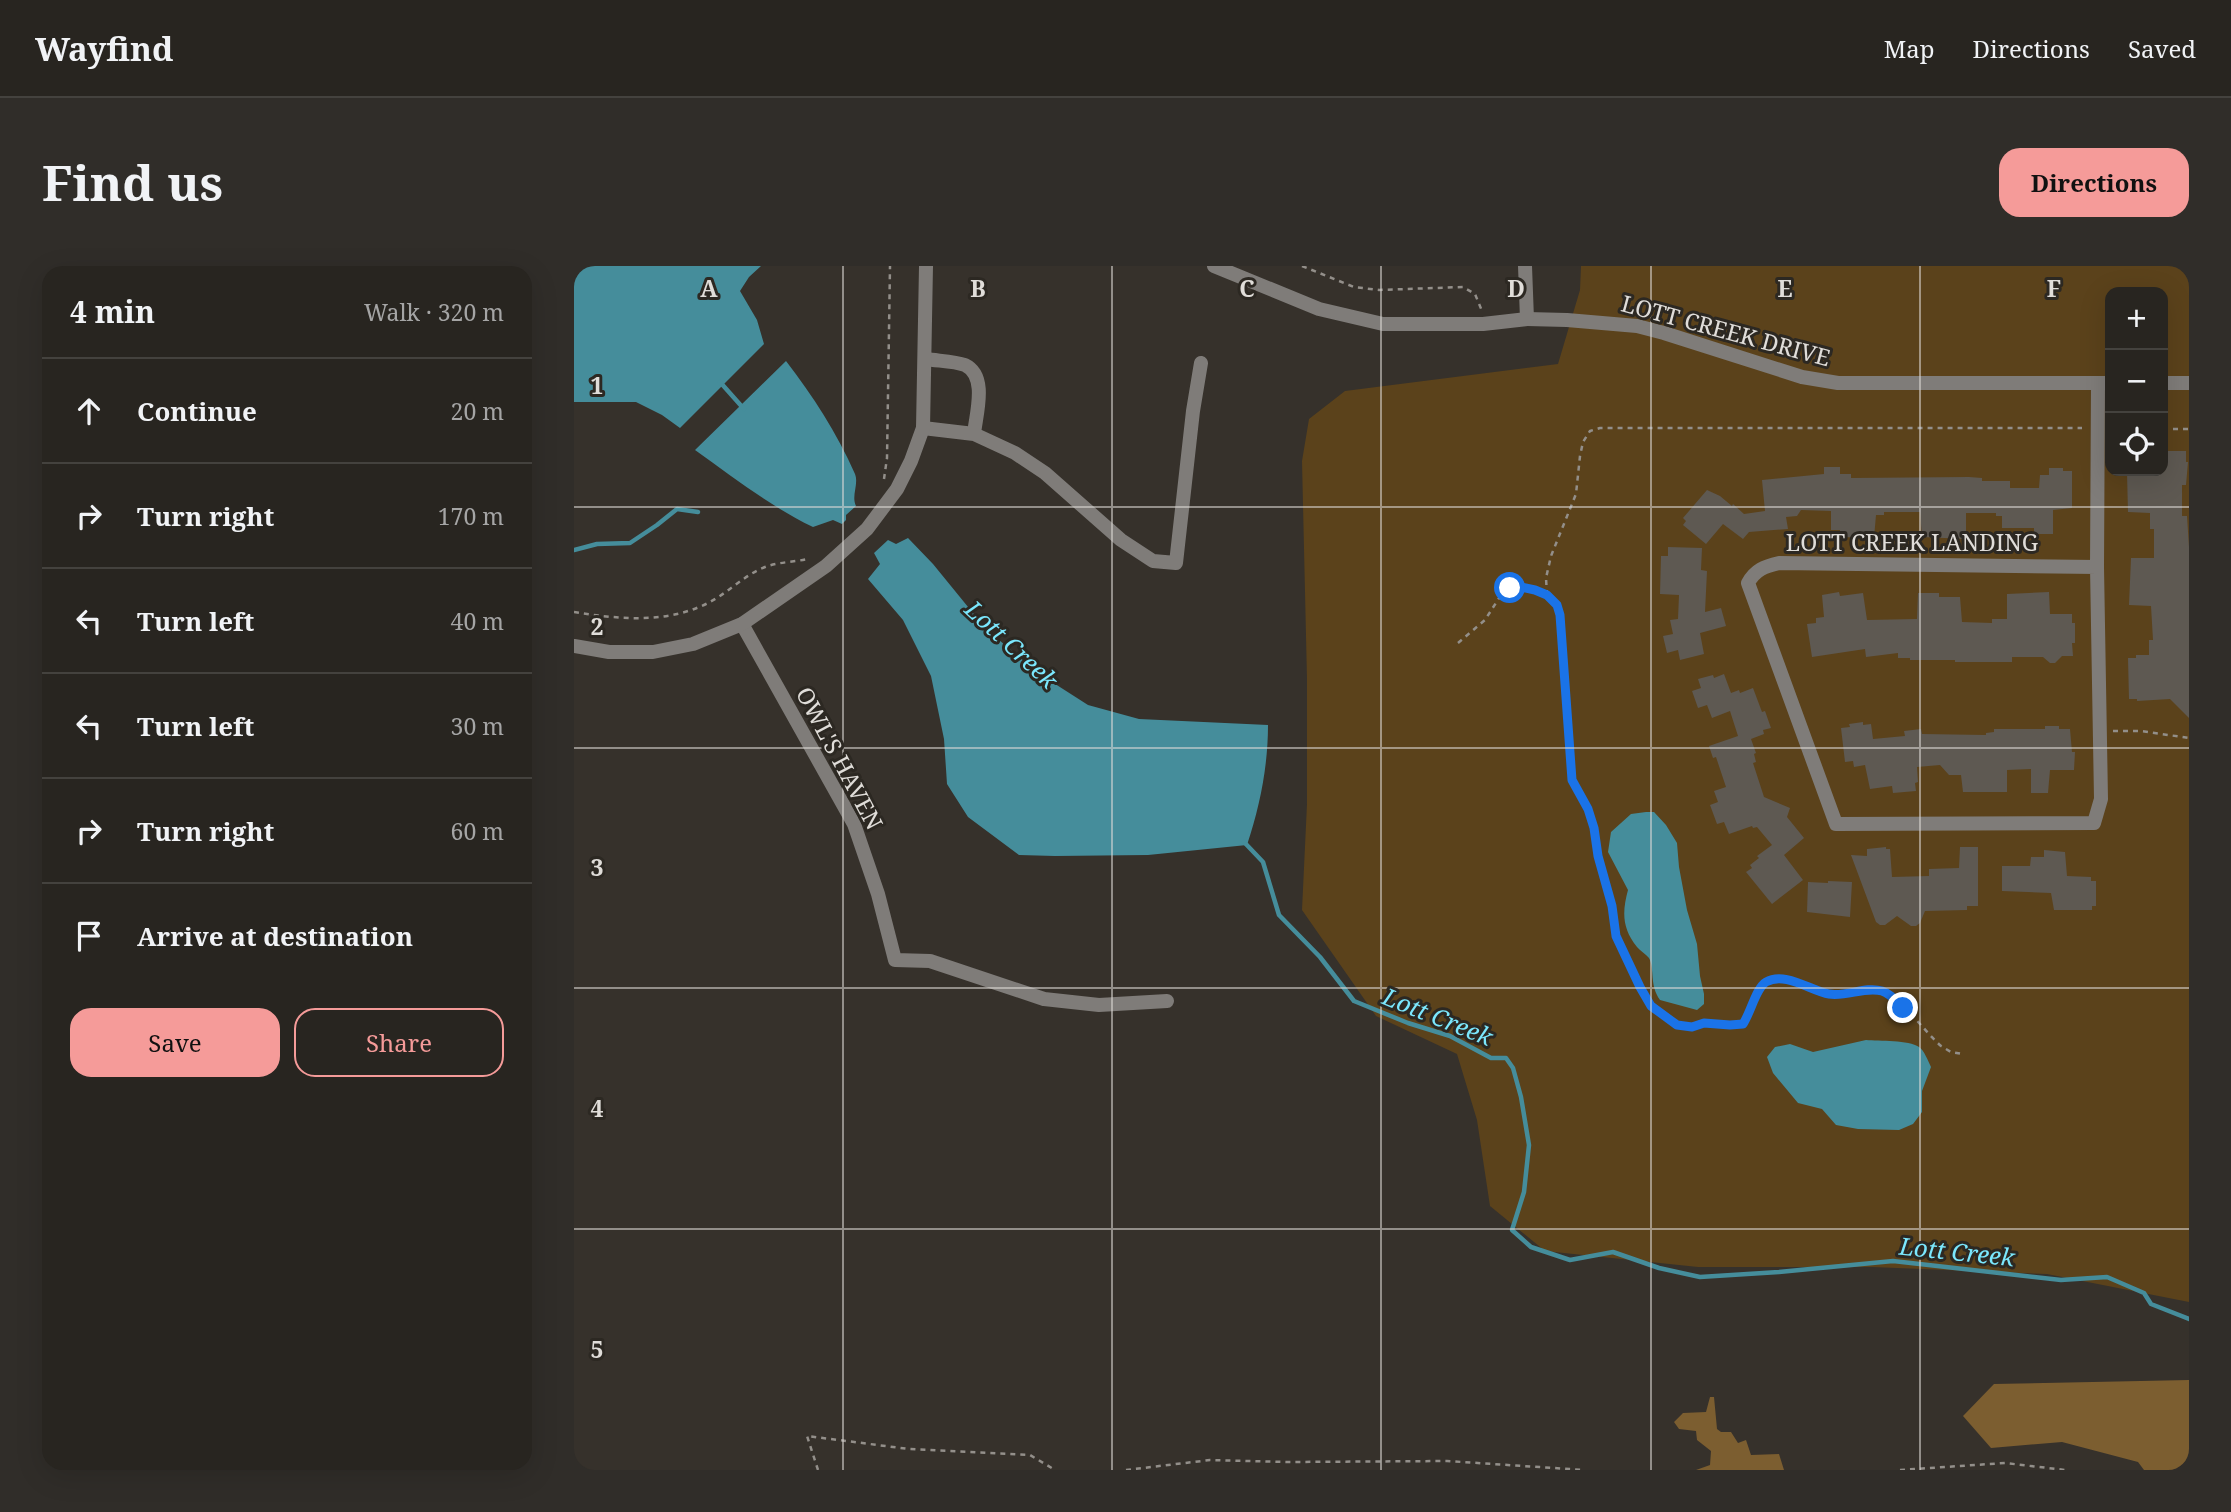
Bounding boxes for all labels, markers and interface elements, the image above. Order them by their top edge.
text: Wayfind [35,26,174,71]
text: Map [1884,32,1935,65]
text: Directions [1973,32,2090,65]
text: Saved [2128,32,2196,65]
button: Directions [1999,148,2189,217]
text: Find us [42,149,223,215]
text: A [700,272,718,304]
text: B [970,272,986,304]
text: C [1239,272,1255,304]
text: D [1507,272,1525,304]
text: F [2047,272,2061,304]
map controls [2105,287,2168,476]
button: + [2105,287,2168,350]
street label: LOTT CREEK DRIVE [1619,289,1833,371]
text: 4 min [70,291,155,332]
text: Walk · 320 m [364,296,504,328]
button: − [2105,350,2168,413]
text: 1 [591,369,604,401]
icon: ahead [70,392,108,430]
text: Continue [137,393,257,429]
text: 20 m [451,395,504,427]
button: locate [2105,413,2168,476]
icon: right [70,497,108,535]
text: Turn right [137,498,274,534]
text: 170 m [438,500,504,532]
street label: LOTT CREEK LANDING [1786,526,2038,558]
route start [1494,572,1525,603]
water label: Lott Creek [958,592,1067,696]
icon: left [70,602,108,640]
text: Turn left [137,603,254,639]
text: 40 m [451,605,504,637]
text: 2 [591,610,604,642]
street label: OWL'S HAVEN [789,681,891,835]
icon: left [70,707,108,745]
text: Turn left [137,708,254,744]
text: 30 m [451,710,504,742]
icon: right [70,812,108,850]
text: Turn right [137,813,274,849]
text: 60 m [451,815,504,847]
text: 3 [591,851,604,883]
icon: arrive [70,917,108,955]
text: Arrive at destination [137,918,413,954]
water label: Lott Creek [1377,979,1499,1053]
route end [1887,992,1918,1023]
button: Save [70,1008,280,1077]
button: Share [294,1008,504,1077]
text: 4 [591,1092,604,1124]
water label: Lott Creek [1897,1228,2018,1274]
text: 5 [591,1333,604,1365]

